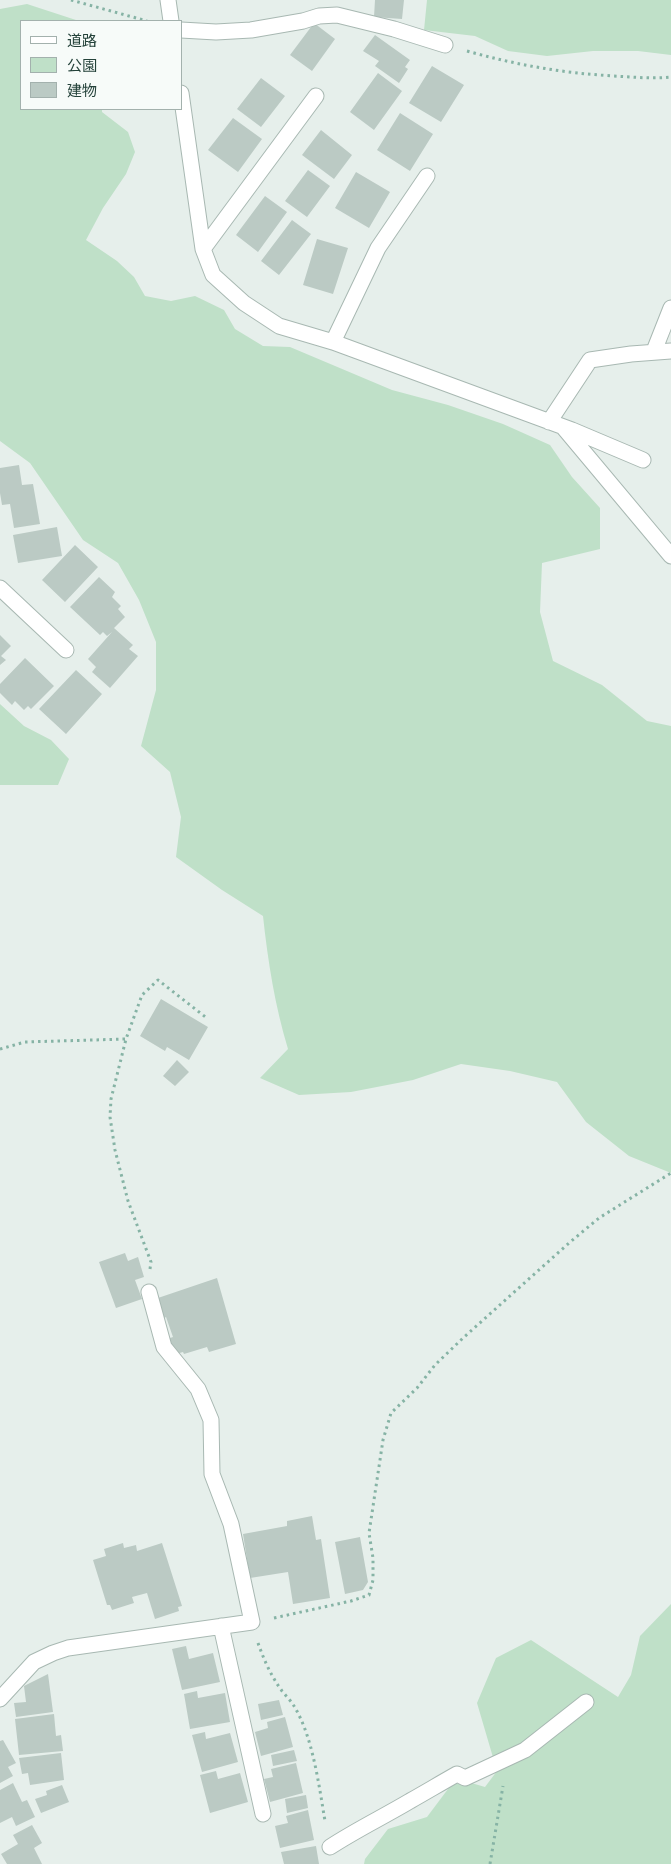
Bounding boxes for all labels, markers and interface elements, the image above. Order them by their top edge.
legend [20,20,182,110]
text: 道路 [67,32,97,50]
text: 公園 [67,57,97,75]
text: 建物 [67,82,97,100]

